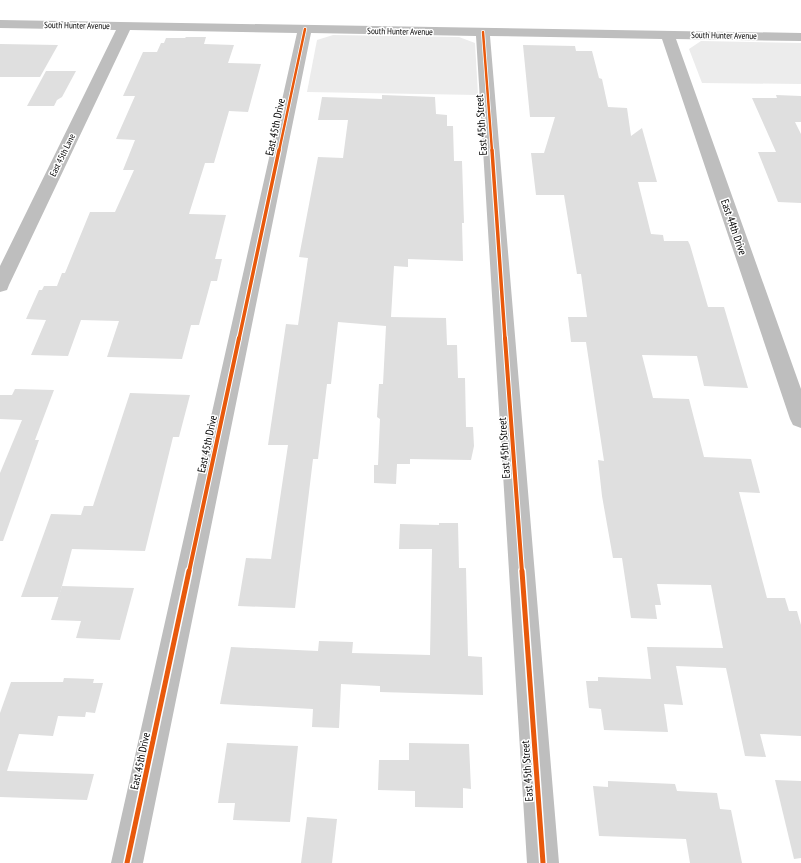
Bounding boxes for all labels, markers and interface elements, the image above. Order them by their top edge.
street label: South Hunter Avenue [44,19,110,31]
street label: South Hunter Avenue [367,25,433,37]
street label: South Hunter Avenue [691,29,757,41]
street label: East 45th Street [472,94,490,156]
street label: East 45th Drive [262,97,288,157]
street label: East 45th Lane [47,132,77,178]
street label: East 44th Drive [718,197,750,257]
street label: East 45th Drive [194,414,220,474]
street label: East 45th Street [495,417,513,479]
street label: East 45th Drive [127,731,153,791]
street label: East 45th Street [518,740,536,802]

